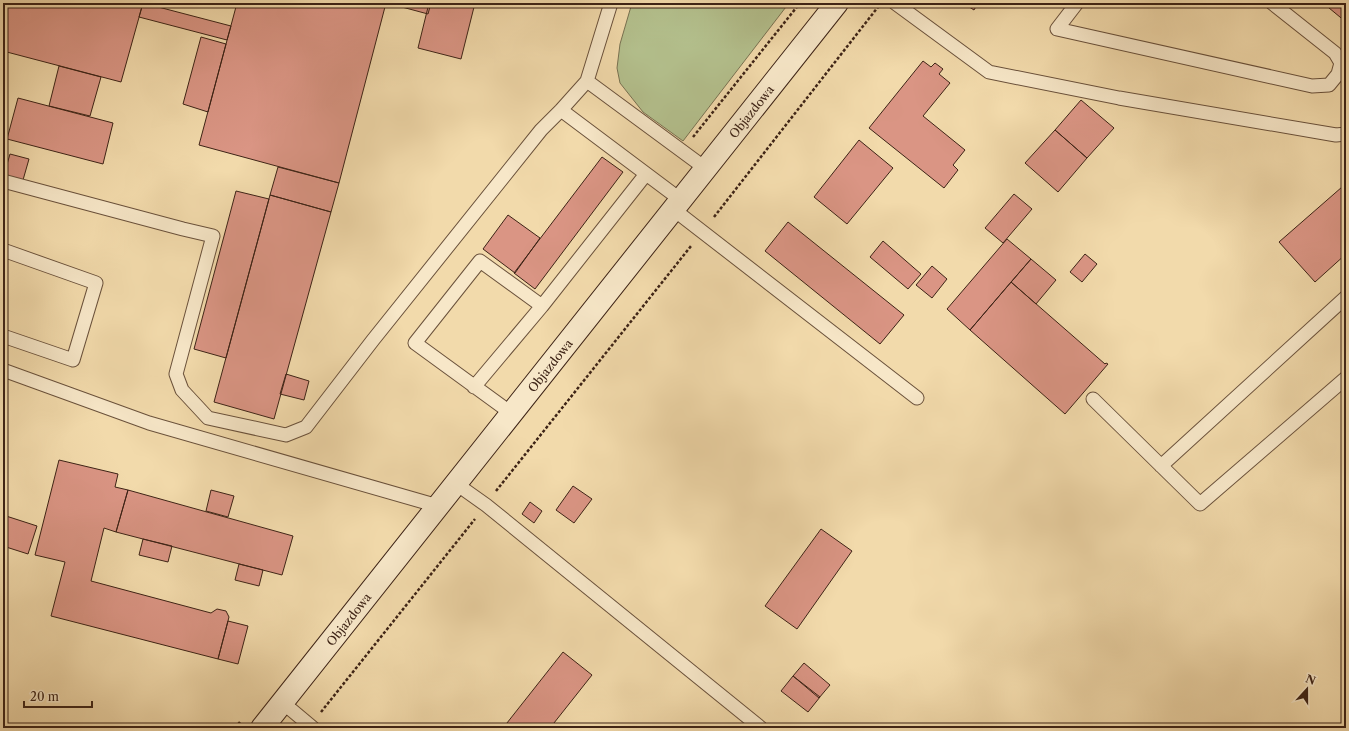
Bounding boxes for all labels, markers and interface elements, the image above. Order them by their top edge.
street label: Objazdowa [725,81,777,141]
street label: Objazdowa [524,335,576,395]
street label: Objazdowa [323,589,374,649]
north arrow [1287,669,1327,709]
text: N [1304,671,1318,688]
scale bar [24,683,92,709]
text: 20 m [30,689,59,704]

